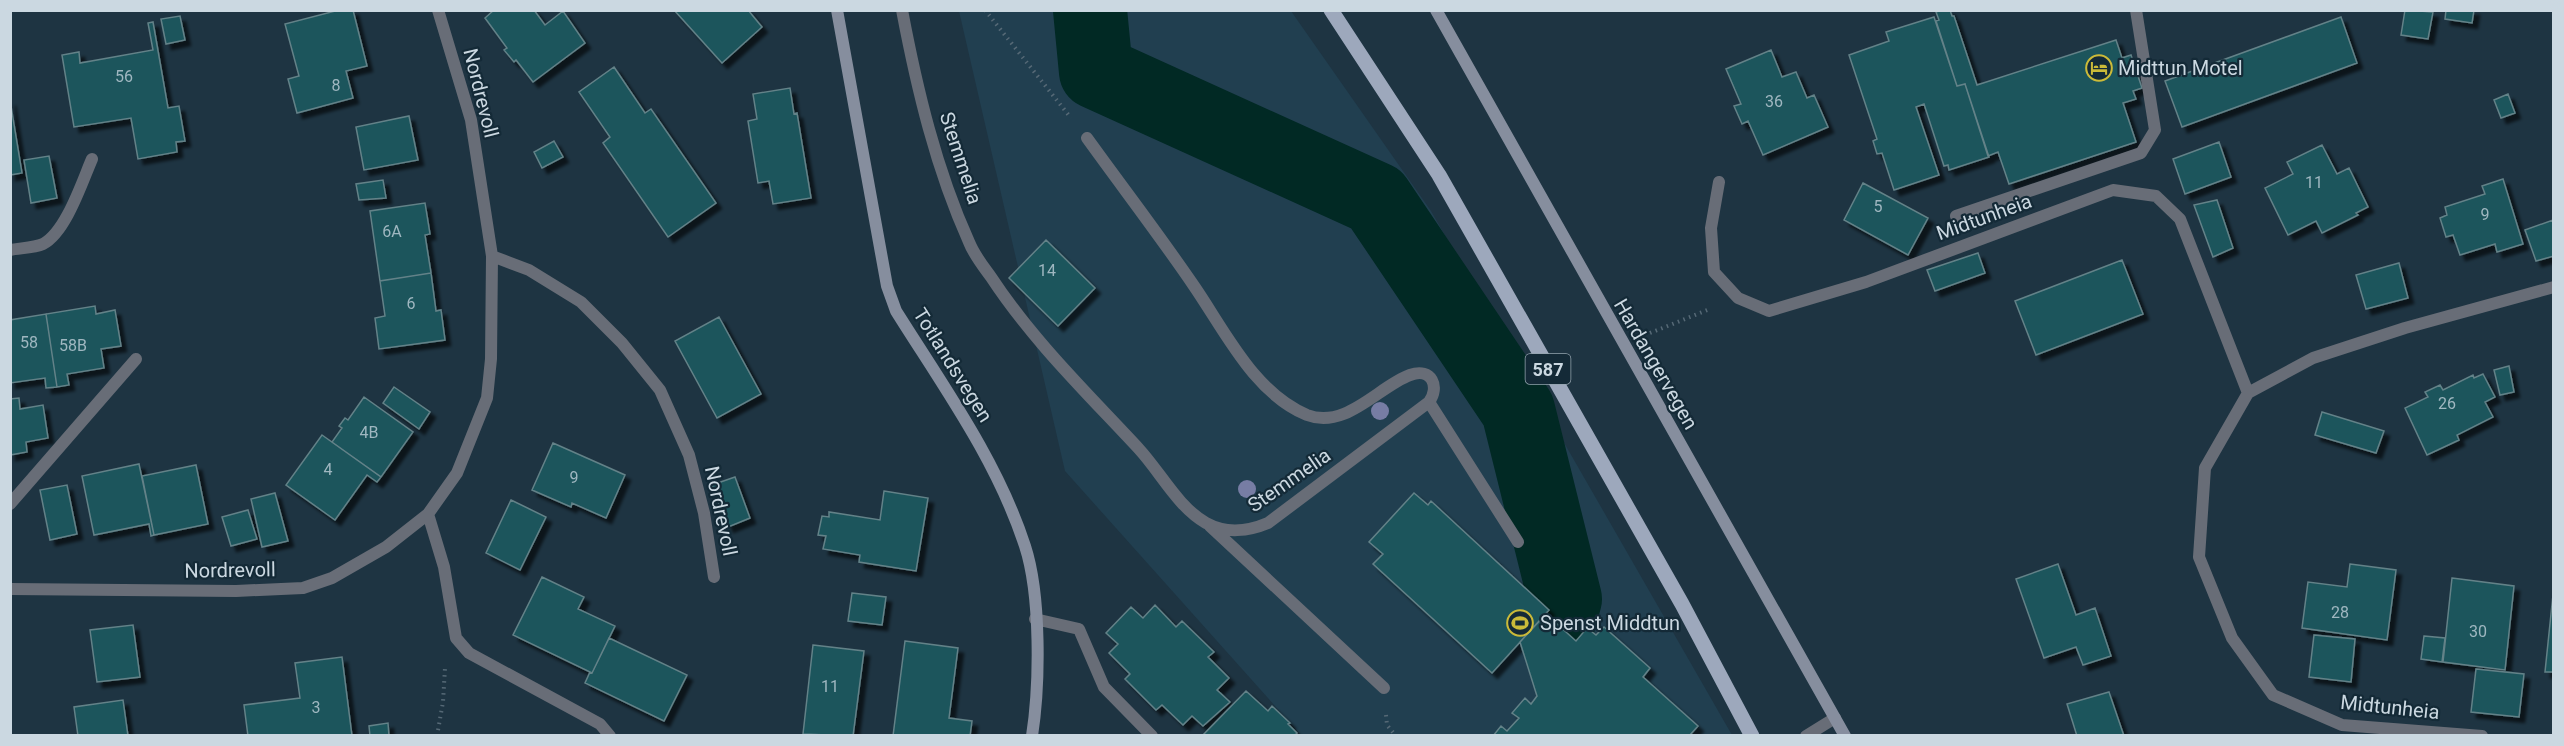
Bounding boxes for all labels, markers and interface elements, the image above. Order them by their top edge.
street label: Nordrevoll [458,46,504,140]
hotel icon: Midttun Motel [2084,53,2114,83]
place label: Midttun Motel [2118,56,2243,80]
house number: 56 [115,67,133,86]
house number: 8 [332,76,341,95]
house number: 36 [1765,92,1783,111]
street label: Stemmelia [935,109,987,207]
house number: 11 [2305,173,2323,192]
street label: Midtunheia [1933,189,2035,245]
house number: 5 [1874,197,1883,216]
house number: 9 [2481,205,2490,224]
house number: 6A [382,222,402,241]
house number: 14 [1038,261,1056,280]
house number: 6 [407,294,416,313]
street label: Hardangervegen [1609,294,1703,434]
street label: Totlandsvegen [908,303,998,427]
house number: 58 [20,333,38,352]
house number: 58B [59,336,87,355]
road number: 587 [1526,354,1570,384]
house number: 26 [2438,394,2456,413]
house number: 4B [360,423,379,442]
street label: Stemmelia [1243,443,1335,517]
house number: 4 [324,460,333,479]
street label: Nordrevoll [700,464,742,558]
house number: 9 [570,468,579,487]
street label: Nordrevoll [184,557,276,583]
house number: 28 [2331,603,2349,622]
sports icon: Spenst Middtun [1505,608,1535,638]
place label: Spenst Middtun [1540,611,1680,635]
house number: 30 [2469,622,2487,641]
house number: 11 [821,677,839,696]
street label: Midtunheia [2339,690,2441,724]
house number: 3 [312,698,321,717]

